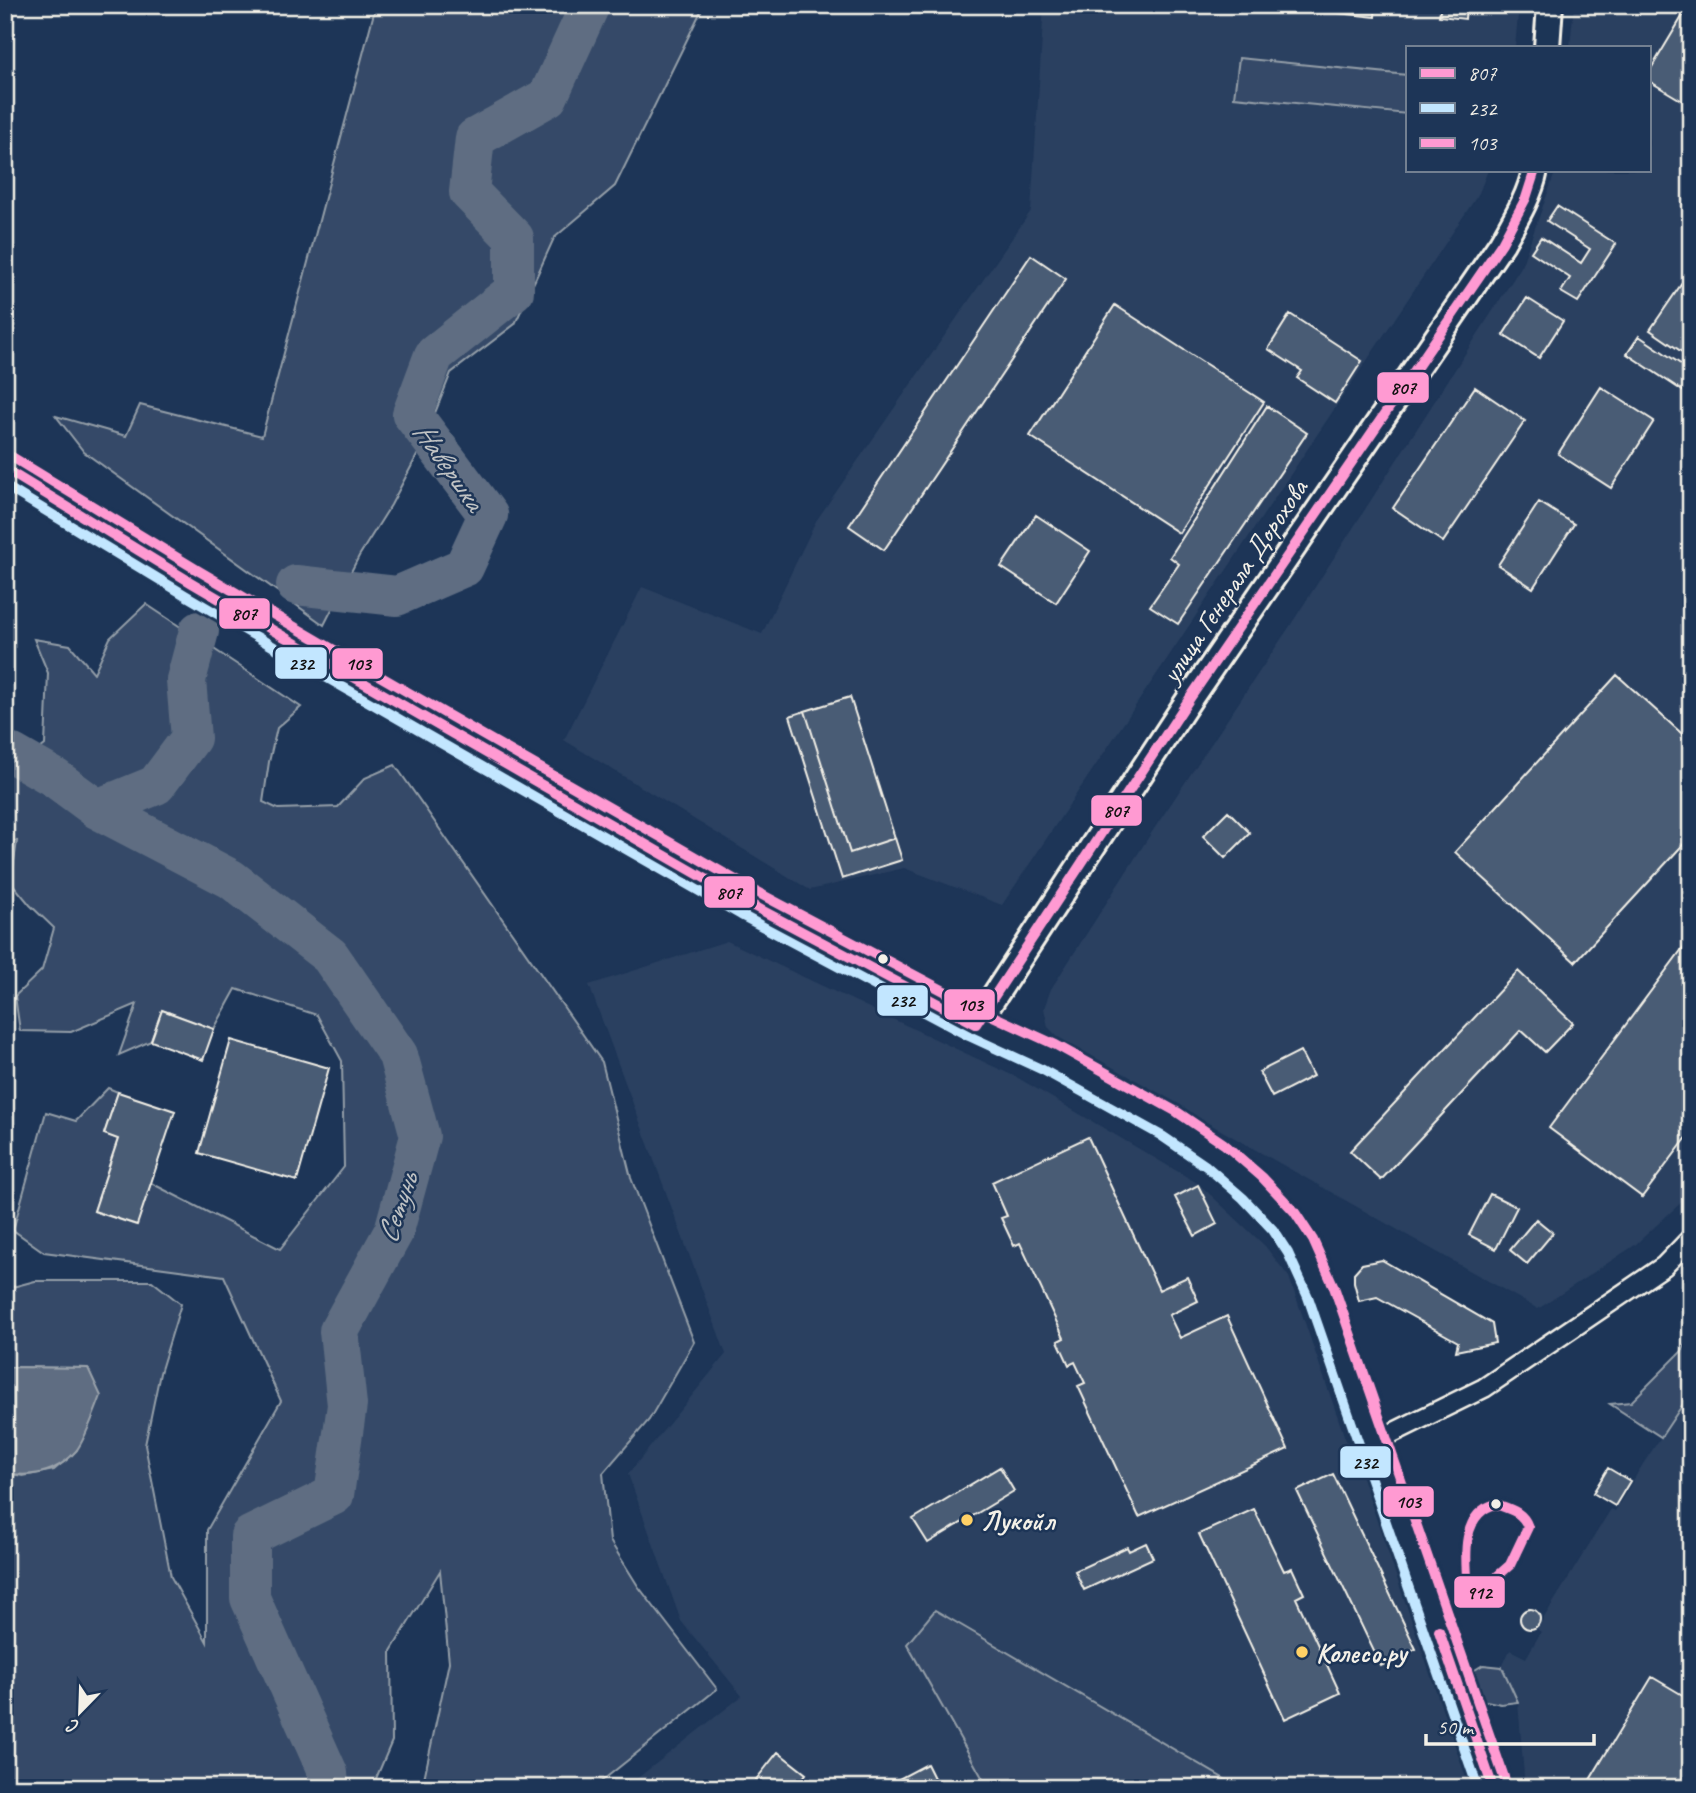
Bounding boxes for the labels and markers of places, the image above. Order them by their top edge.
unlabelled marker [876,952,890,966]
unlabelled marker [1489,1497,1503,1511]
place label: Лукойл [981,1503,1056,1538]
marker: Лукойл [959,1512,975,1528]
place label: Колесо.ру [1316,1635,1409,1670]
marker: Колесо.ру [1294,1644,1310,1660]

